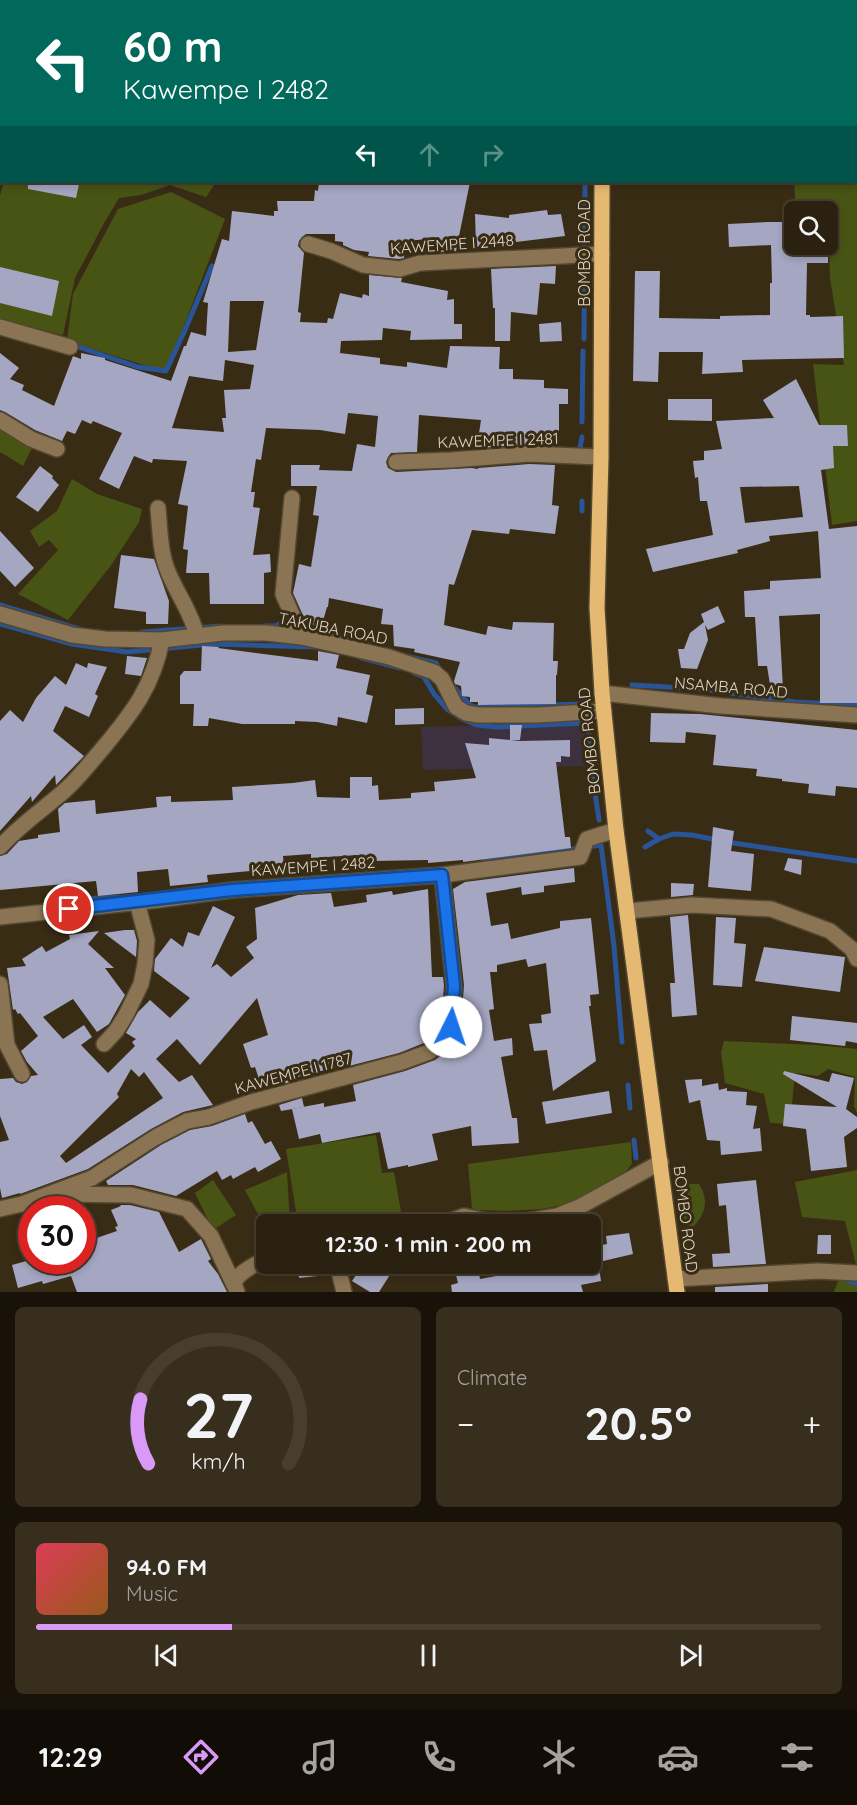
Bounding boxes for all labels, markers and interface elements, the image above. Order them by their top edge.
text: 60 m [123,20,223,73]
icon: left [24,24,102,102]
text: Kawempe I 2482 [123,72,329,106]
icon: left [350,138,383,171]
icon: ahead [413,138,446,171]
icon: right [476,138,509,171]
street label: BOMBO ROAD [574,199,594,307]
map controls [784,201,838,255]
button: search [784,201,838,255]
street label: KAWEMPE I 2448 [389,230,515,258]
street label: KAWEMPE I 2481 [437,428,559,452]
street label: TAKUBA ROAD [277,608,389,648]
street label: NSAMBA ROAD [673,672,789,702]
street label: BOMBO ROAD [573,686,605,796]
street label: KAWEMPE I 2482 [250,852,376,880]
pin [43,883,94,934]
icon: arrive [52,892,85,925]
position arrow [419,995,483,1059]
street label: KAWEMPE I 1787 [232,1048,354,1098]
street label: BOMBO ROAD [670,1164,702,1274]
speed limit sign: 30 [18,1196,96,1274]
text: 12:30 · 1 min · 200 m [325,1230,532,1258]
text: Climate [457,1365,527,1390]
text: 27 [183,1376,253,1454]
text: 20.5° [584,1395,692,1451]
text: − [457,1403,474,1444]
text: + [802,1403,821,1444]
text: km/h [191,1448,245,1474]
text: 94.0 FM [126,1553,207,1581]
text: Music [126,1581,178,1606]
icon: previous [150,1639,183,1672]
icon: pause [412,1639,445,1672]
icon: next [674,1639,707,1672]
icon: directions [180,1736,222,1778]
icon: music [299,1736,341,1778]
icon: phone [418,1736,460,1778]
icon: climate [538,1736,580,1778]
icon: car [657,1736,699,1778]
icon: filters [776,1736,818,1778]
text: 12:29 [39,1740,103,1774]

